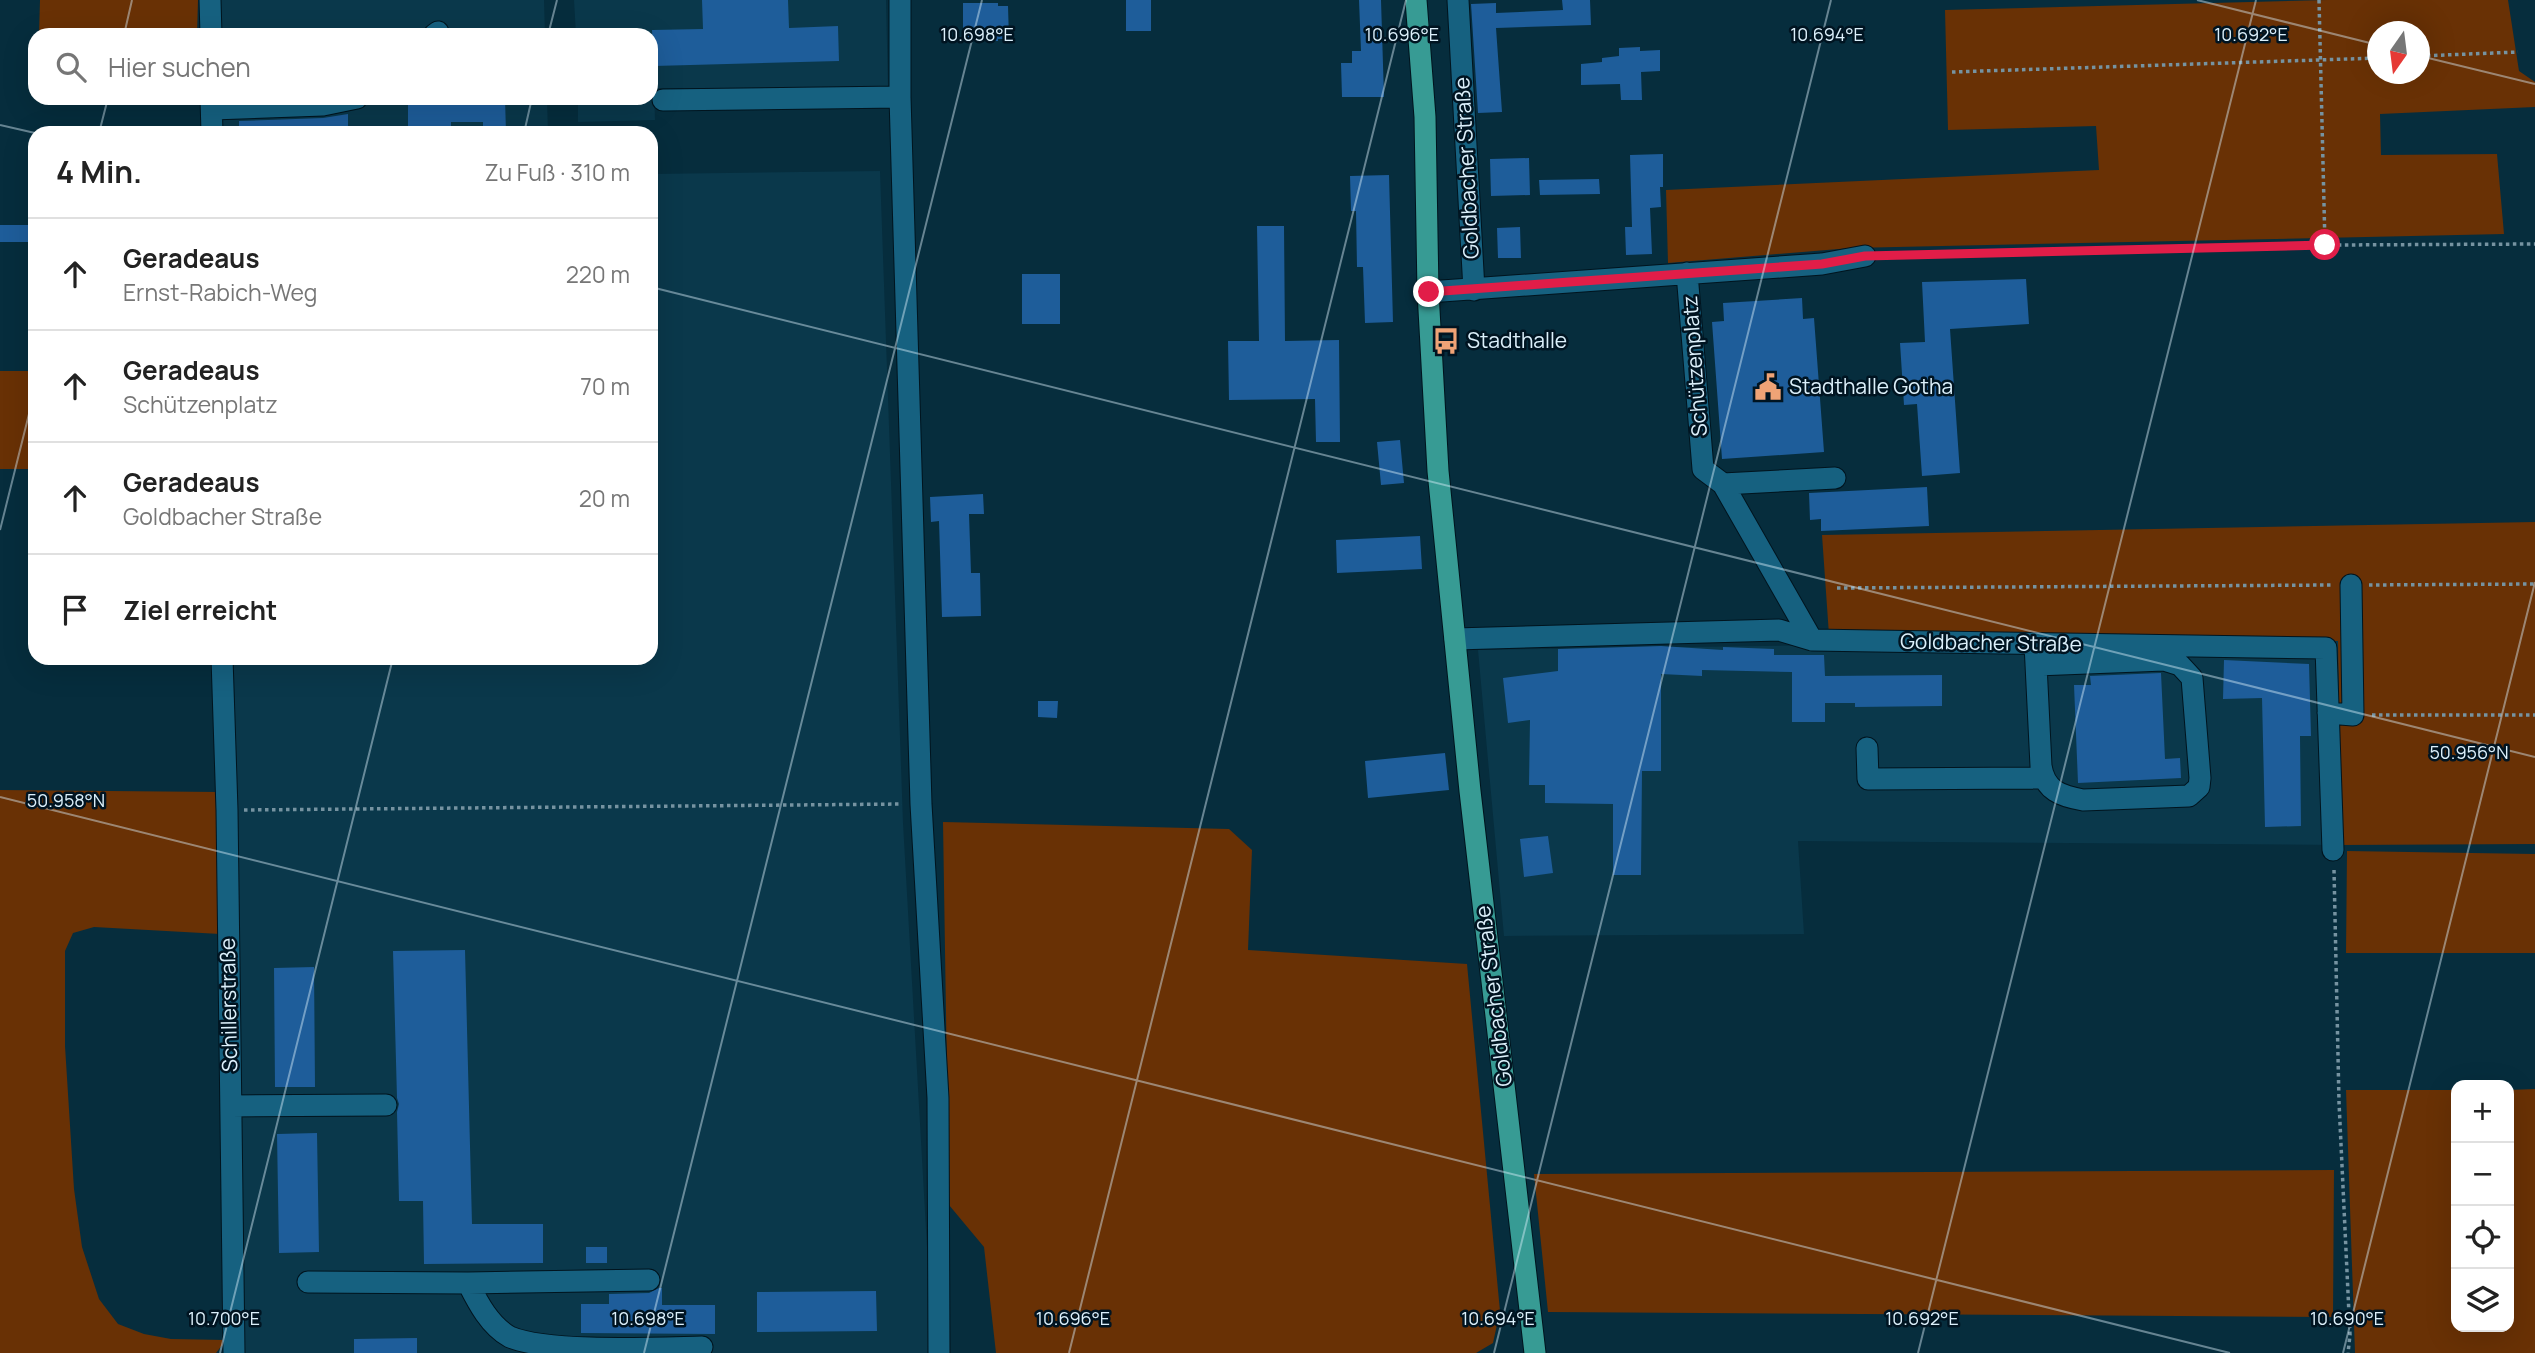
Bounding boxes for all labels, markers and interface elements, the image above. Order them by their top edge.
north arrow [2367,21,2430,84]
text: 10.698°E [940,22,1014,46]
text: 10.696°E [1365,22,1439,46]
text: 10.694°E [1790,22,1864,46]
text: 10.692°E [2214,22,2288,46]
search box [28,28,658,105]
icon: search [52,48,90,86]
text: Hier suchen [108,49,251,85]
street label: Goldbacher Straße [1447,77,1485,260]
text: 4 Min. [56,151,142,192]
text: Zu Fuß · 310 m [484,156,630,188]
route start [2309,229,2340,260]
text: Geradeaus [123,240,259,276]
icon: ahead [56,255,94,293]
text: 220 m [566,258,630,290]
text: Ernst-Rabich-Weg [123,276,318,308]
route end [1413,276,1444,307]
street label: Schützenplatz [1675,295,1713,437]
bus stop icon: Stadthalle [1431,326,1461,356]
place label: Stadthalle [1467,326,1567,354]
text: Geradeaus [123,352,259,388]
icon: ahead [56,367,94,405]
text: 70 m [580,370,630,402]
public building icon: Stadthalle Gotha [1753,372,1783,402]
place label: Stadthalle Gotha [1789,372,1953,400]
text: Schützenplatz [123,388,278,420]
text: Geradeaus [123,464,259,500]
icon: ahead [56,479,94,517]
text: 20 m [579,482,630,514]
text: Goldbacher Straße [123,500,322,532]
icon: arrive [56,591,94,629]
text: Ziel erreicht [123,592,277,628]
street label: Goldbacher Straße [1900,626,2082,658]
text: 50.956°N [2429,740,2509,764]
text: 50.958°N [27,788,105,812]
street label: Goldbacher Straße [1468,904,1518,1088]
street label: Schillerstraße [213,938,243,1072]
map controls [2451,1080,2514,1332]
button: + [2451,1080,2514,1143]
button: − [2451,1143,2514,1206]
button: locate [2451,1206,2514,1269]
button: layers [2451,1269,2514,1332]
text: 10.700°E [188,1306,260,1330]
text: 10.698°E [611,1306,685,1330]
text: 10.696°E [1036,1306,1110,1330]
text: 10.694°E [1461,1306,1535,1330]
text: 10.692°E [1885,1306,1959,1330]
text: 10.690°E [2310,1306,2384,1330]

